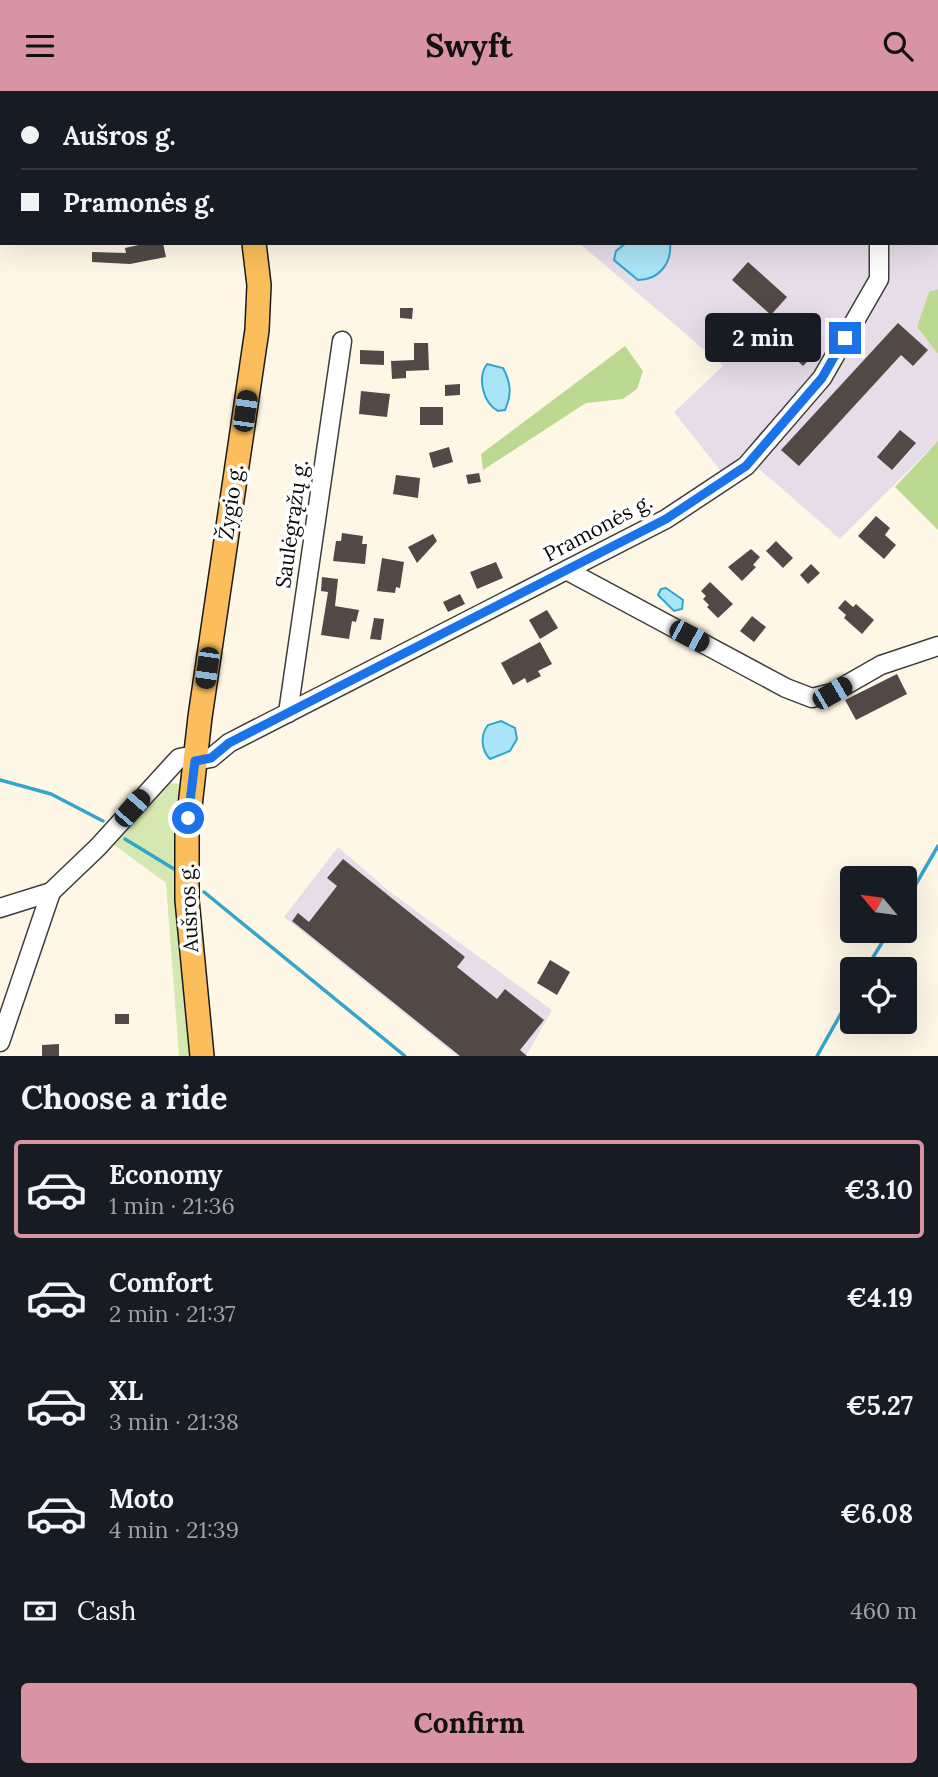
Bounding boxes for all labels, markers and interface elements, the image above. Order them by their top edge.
text: Swyft [425,25,513,66]
icon: menu [21,27,59,65]
icon: search [879,27,917,65]
text: Aušros g. [63,119,175,152]
text: Pramonės g. [63,186,215,219]
callout: 2 min [705,313,820,363]
route end [829,322,861,354]
text: 2 min [732,323,794,352]
car [232,389,259,433]
street label: Saulėgrąžų g. [269,458,314,590]
street label: Žygio g. [212,463,249,541]
street label: Pramonės g. [539,488,657,568]
car [666,617,713,655]
car [194,646,221,690]
car [809,673,856,713]
car [111,785,154,831]
route start [172,802,204,834]
street label: Aušros g. [173,863,204,954]
north arrow [840,866,917,943]
map controls [840,866,917,1034]
button: locate [840,957,917,1034]
text: Choose a ride [21,1077,228,1118]
icon: car [25,1158,88,1221]
text: Economy [109,1158,222,1191]
text: €3.10 [844,1173,913,1206]
text: 1 min · 21:36 [109,1191,235,1220]
icon: car [25,1266,88,1329]
text: Comfort [109,1266,213,1299]
text: €4.19 [846,1281,913,1314]
text: 2 min · 21:37 [109,1299,236,1328]
icon: car [25,1374,88,1437]
text: XL [109,1374,143,1407]
text: €5.27 [846,1389,913,1422]
text: 3 min · 21:38 [109,1407,239,1436]
icon: car [25,1482,88,1545]
text: Moto [109,1482,174,1515]
text: €6.08 [840,1497,913,1530]
text: 4 min · 21:39 [109,1515,239,1544]
icon: cash [21,1592,59,1630]
text: Cash [77,1594,136,1627]
text: 460 m [850,1596,917,1625]
button: Confirm [21,1683,917,1763]

